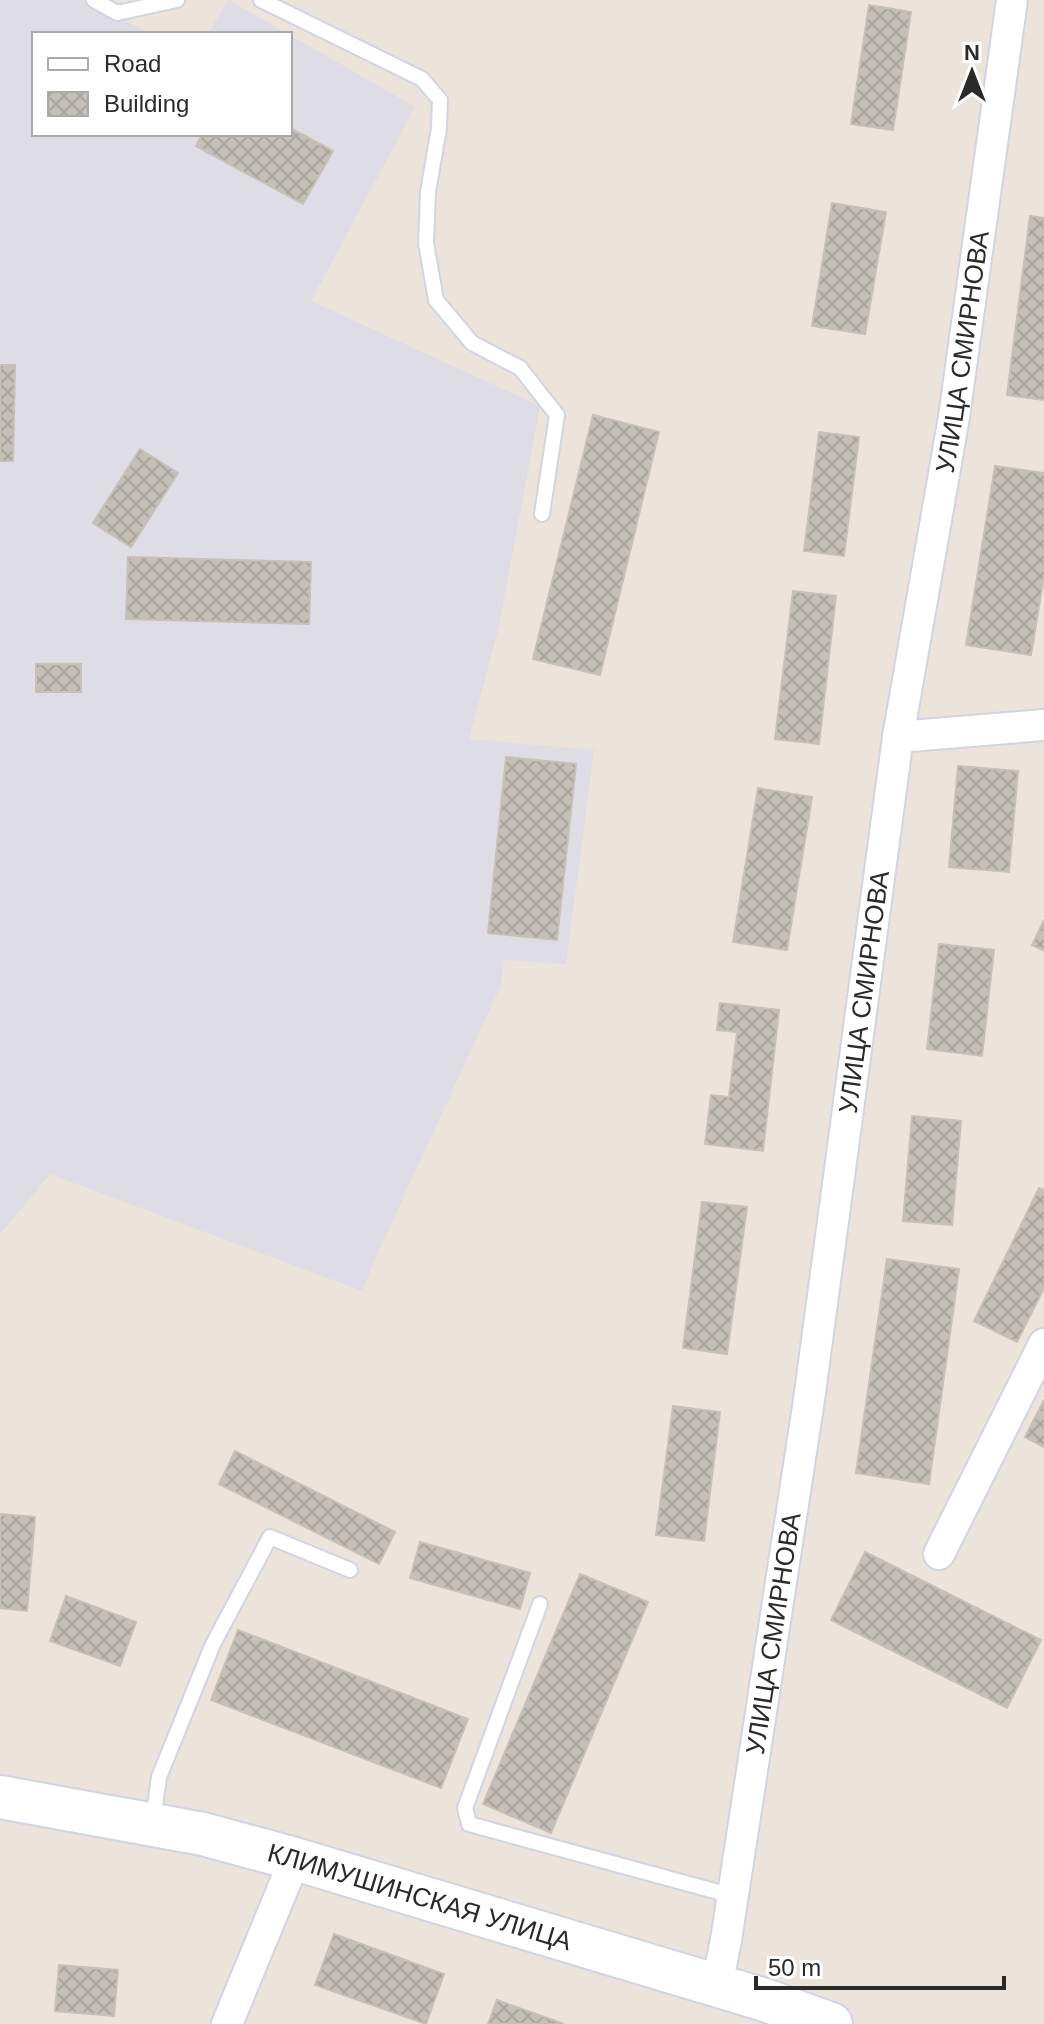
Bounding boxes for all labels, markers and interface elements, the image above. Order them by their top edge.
legend [32,32,292,136]
north arrow [932,32,1012,112]
text: N [964,40,980,65]
text: Road [104,50,161,77]
text: Building [104,90,189,117]
street label: УЛИЦА СМИРНОВА [930,228,995,475]
street label: УЛИЦА СМИРНОВА [833,868,895,1115]
street label: УЛИЦА СМИРНОВА [740,1510,807,1756]
street label: КЛИМУШИНСКАЯ УЛИЦА [264,1837,576,1956]
scale bar [756,1940,1004,1990]
text: 50 m [768,1954,821,1981]

